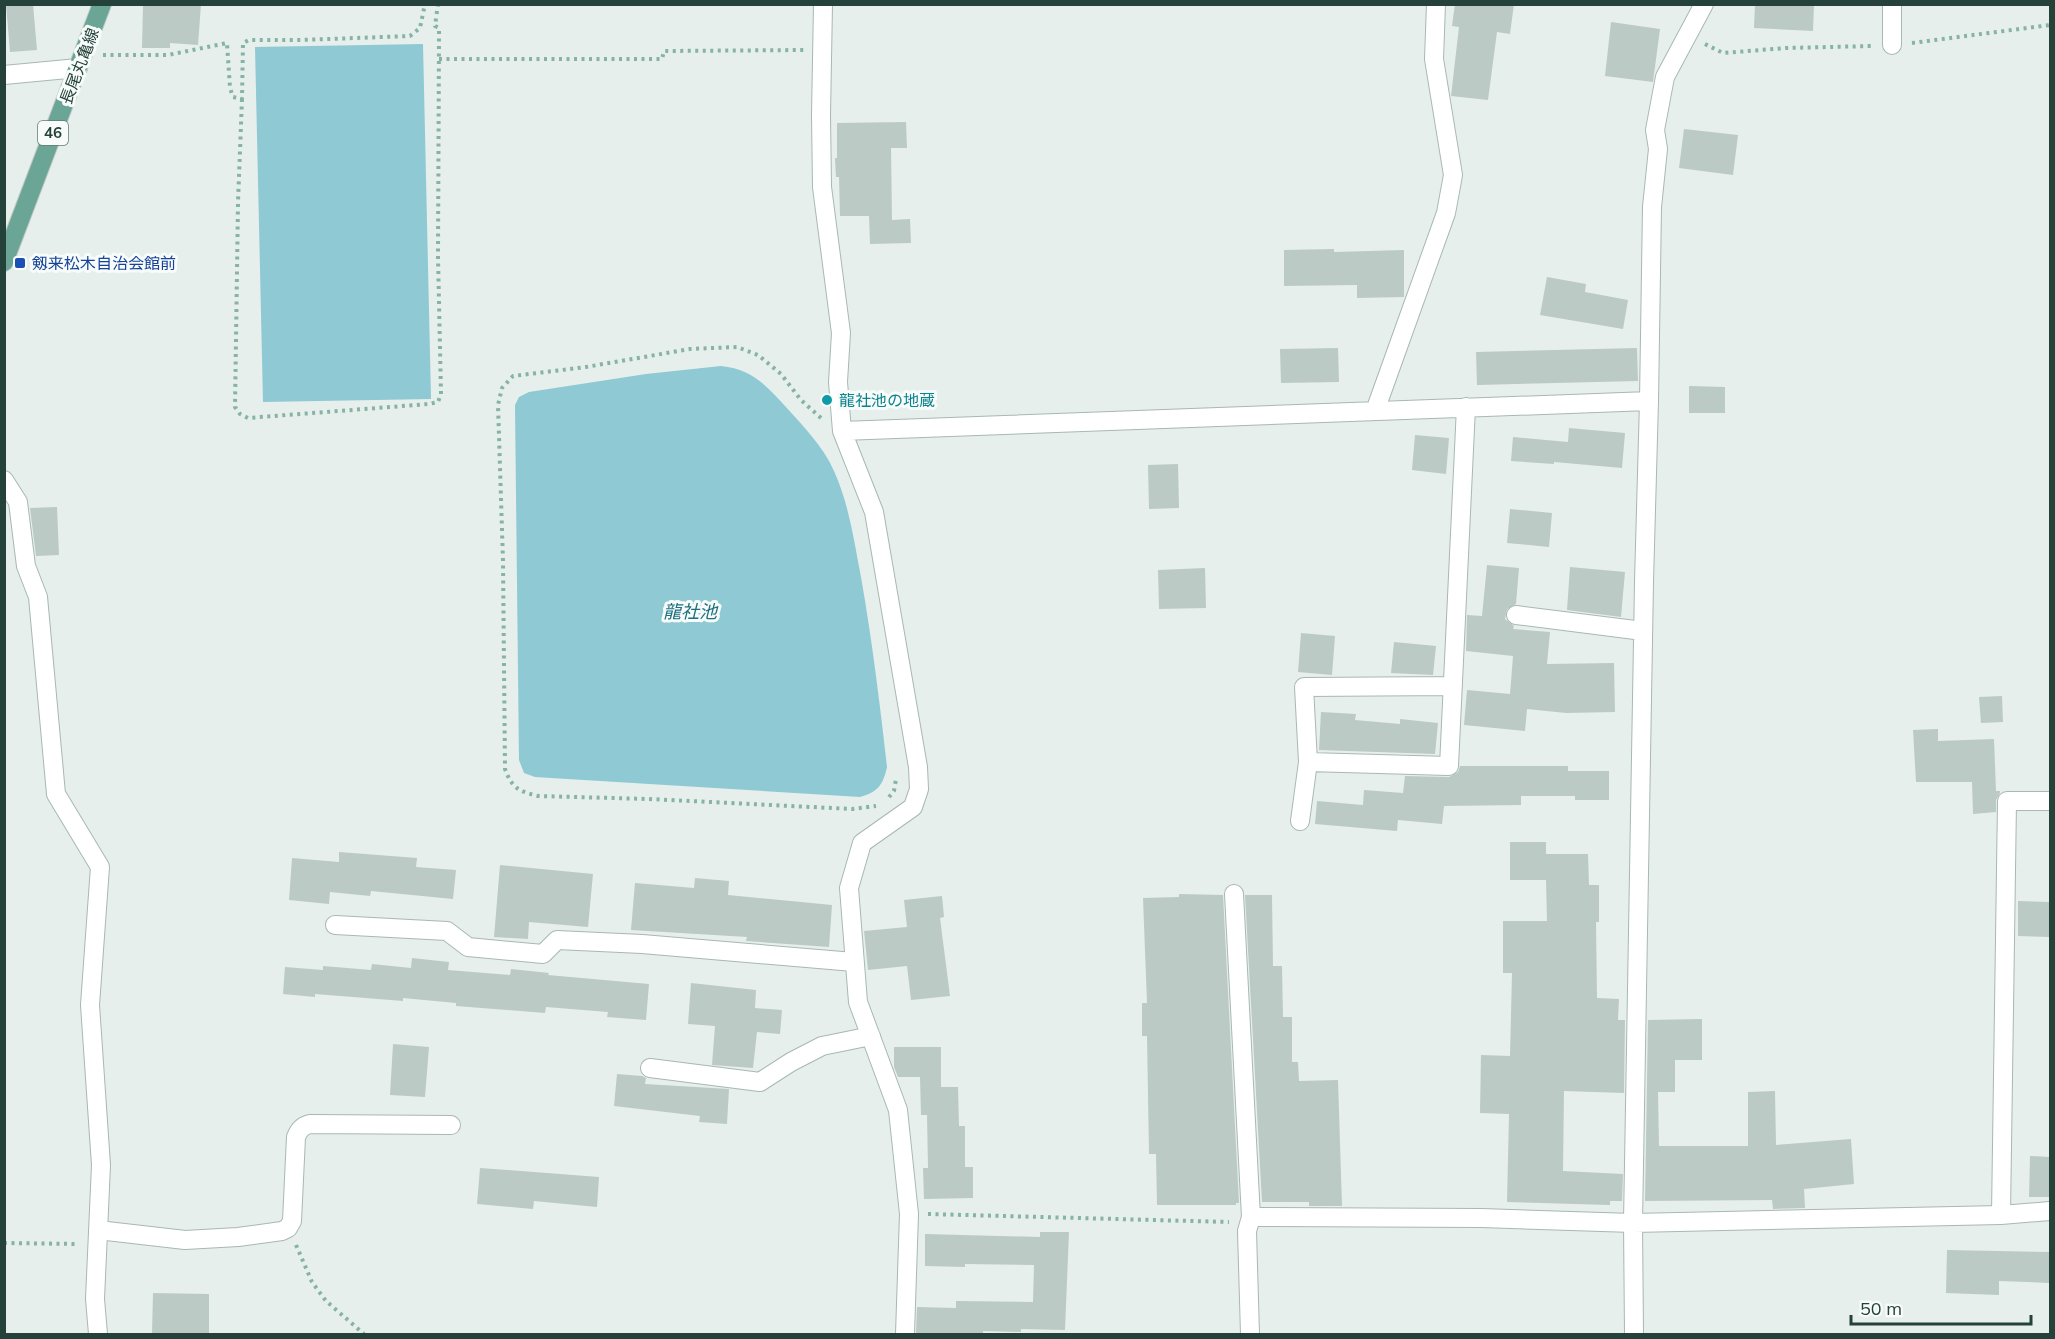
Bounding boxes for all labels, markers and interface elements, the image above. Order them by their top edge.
street label: 長尾丸亀線 [55,25,103,107]
road number: 46 [38,121,68,145]
place label: 剱来松木自治会館前 [32,253,176,273]
marker: 剱来松木自治会館前 [13,256,27,270]
place label: 龍社池の地蔵 [839,390,935,410]
marker: 龍社池の地蔵 [820,393,834,407]
water label: 龍社池 [663,600,719,623]
scale bar [1851,1288,2031,1326]
text: 50 m [1860,1297,1902,1320]

